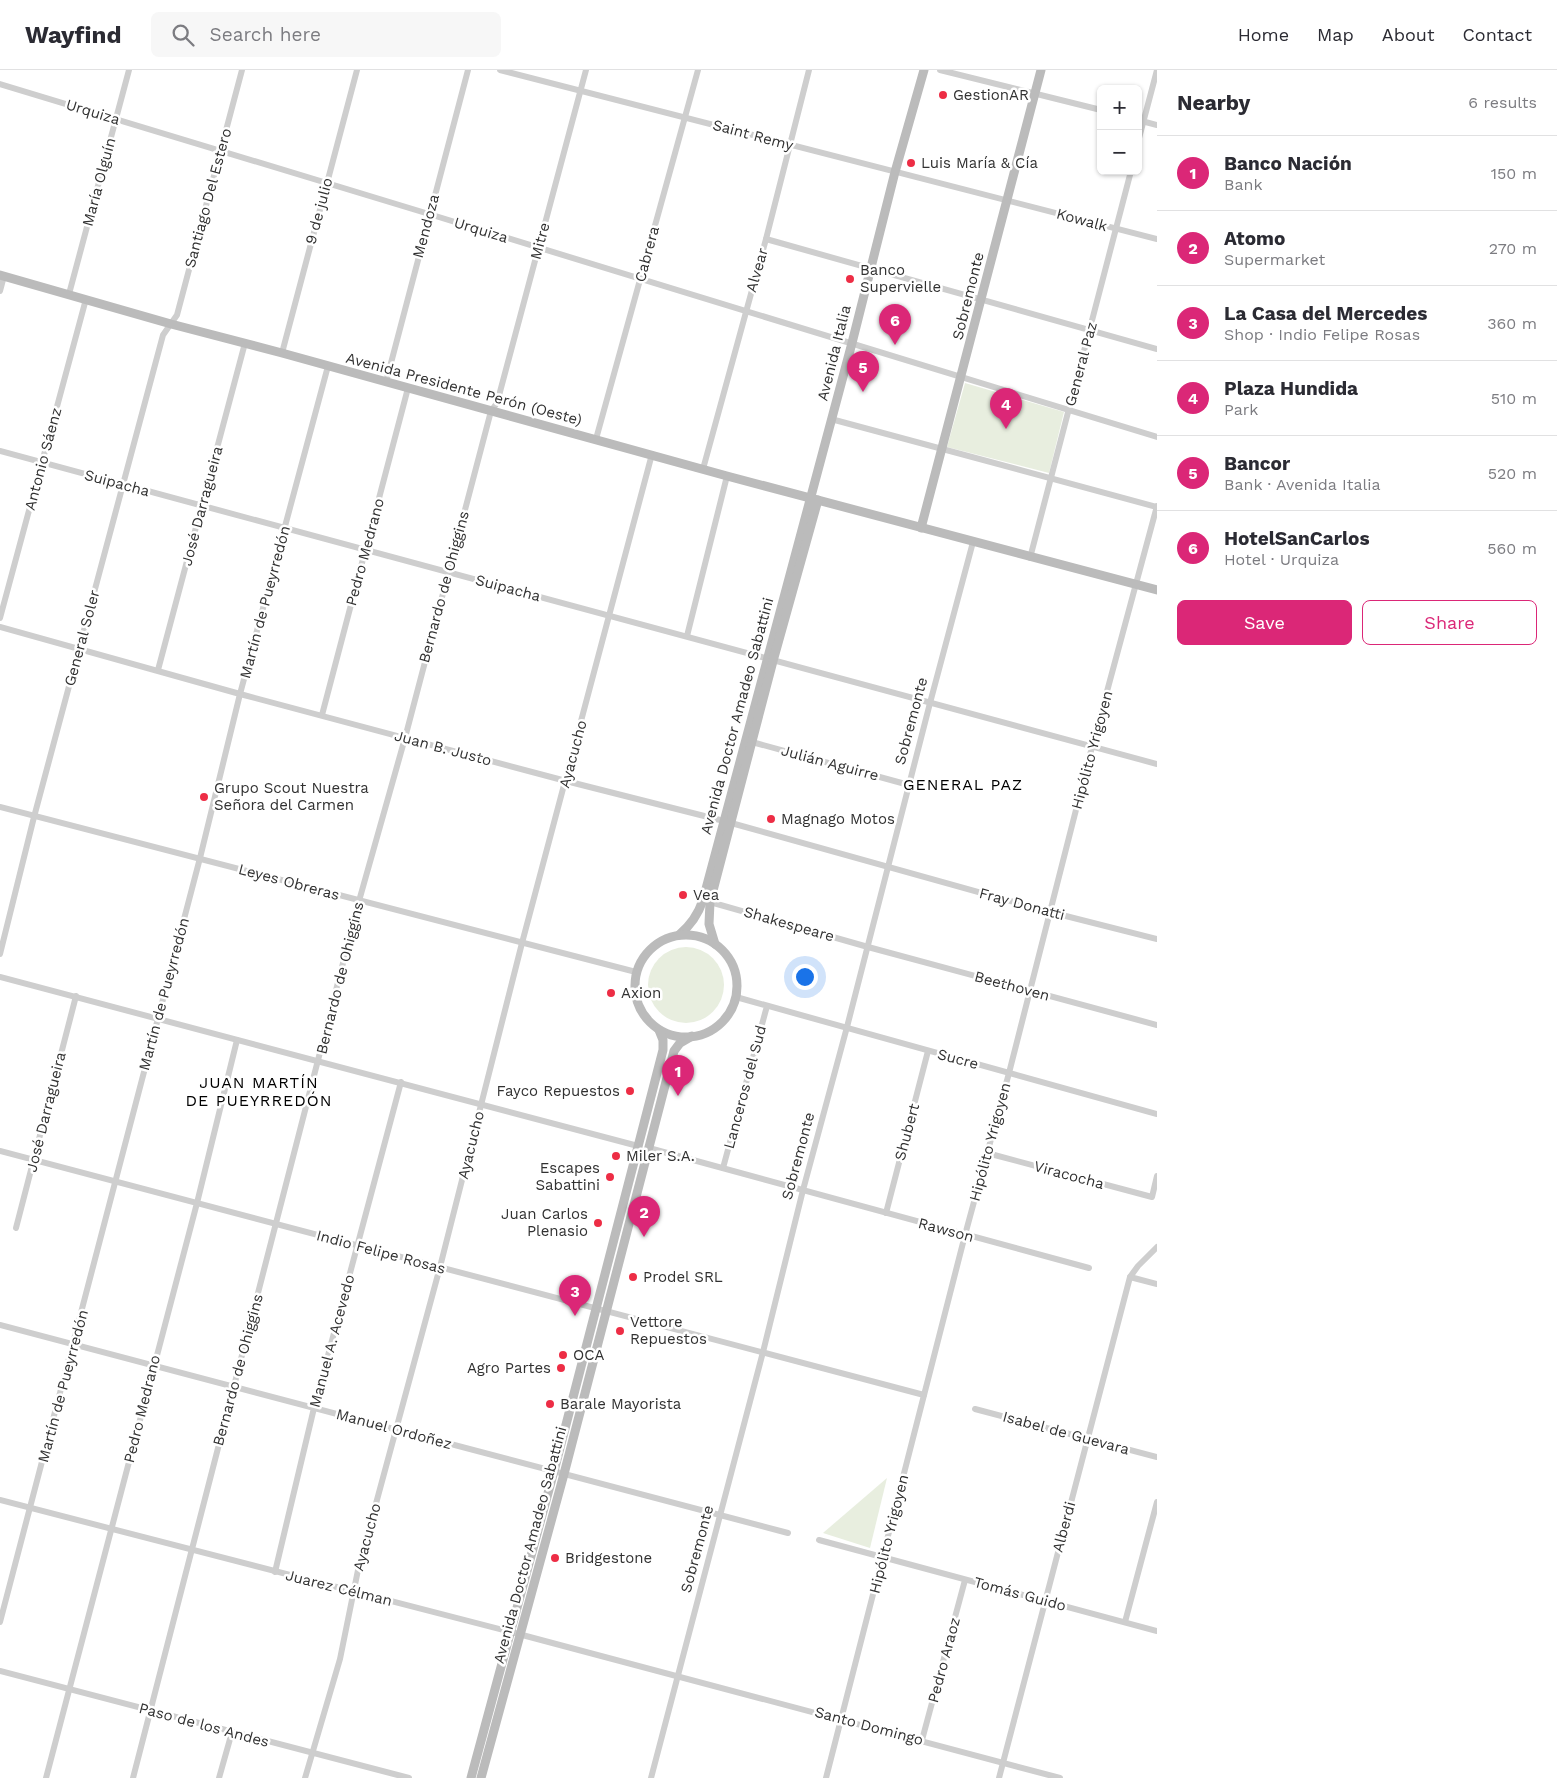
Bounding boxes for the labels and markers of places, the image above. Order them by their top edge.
place label: GestionAR [953,86,1029,104]
marker: GestionAR [937,89,949,101]
place label: Luis María & Cía [921,154,1038,172]
marker: Luis María & Cía [905,157,917,169]
place label: Banco Supervielle [860,261,941,296]
marker: Banco Supervielle [844,273,856,285]
pin: 6 [879,304,911,345]
pin: 5 [847,351,879,392]
pin: 4 [990,388,1022,429]
place label: Grupo Scout Nuestra Señora del Carmen [214,779,369,814]
marker: Grupo Scout Nuestra Señora del Carmen [198,791,210,803]
place label: Magnago Motos [781,810,895,828]
marker: Magnago Motos [765,813,777,825]
place label: Vea [693,886,720,904]
marker: Vea [677,889,689,901]
place label: Axion [621,984,661,1002]
marker: Axion [605,987,617,999]
pin: 1 [662,1055,694,1096]
place label: Fayco Repuestos [497,1082,620,1100]
marker: Fayco Repuestos [624,1085,636,1097]
place label: Miler S.A. [626,1147,695,1165]
marker: Miler S.A. [610,1150,622,1162]
place label: Escapes Sabattini [536,1159,600,1194]
marker: Escapes Sabattini [604,1171,616,1183]
pin: 2 [628,1196,660,1237]
place label: Juan Carlos Plenasio [501,1205,588,1240]
marker: Juan Carlos Plenasio [592,1217,604,1229]
place label: Prodel SRL [643,1268,723,1286]
marker: Prodel SRL [627,1271,639,1283]
pin: 3 [559,1275,591,1316]
place label: Vettore Repuestos [630,1313,707,1348]
marker: Vettore Repuestos [614,1325,626,1337]
place label: OCA [573,1346,605,1364]
marker: OCA [557,1349,569,1361]
place label: Agro Partes [467,1359,551,1377]
marker: Agro Partes [555,1362,567,1374]
place label: Barale Mayorista [560,1395,682,1413]
marker: Barale Mayorista [544,1398,556,1410]
place label: Bridgestone [565,1549,652,1567]
marker: Bridgestone [549,1552,561,1564]

